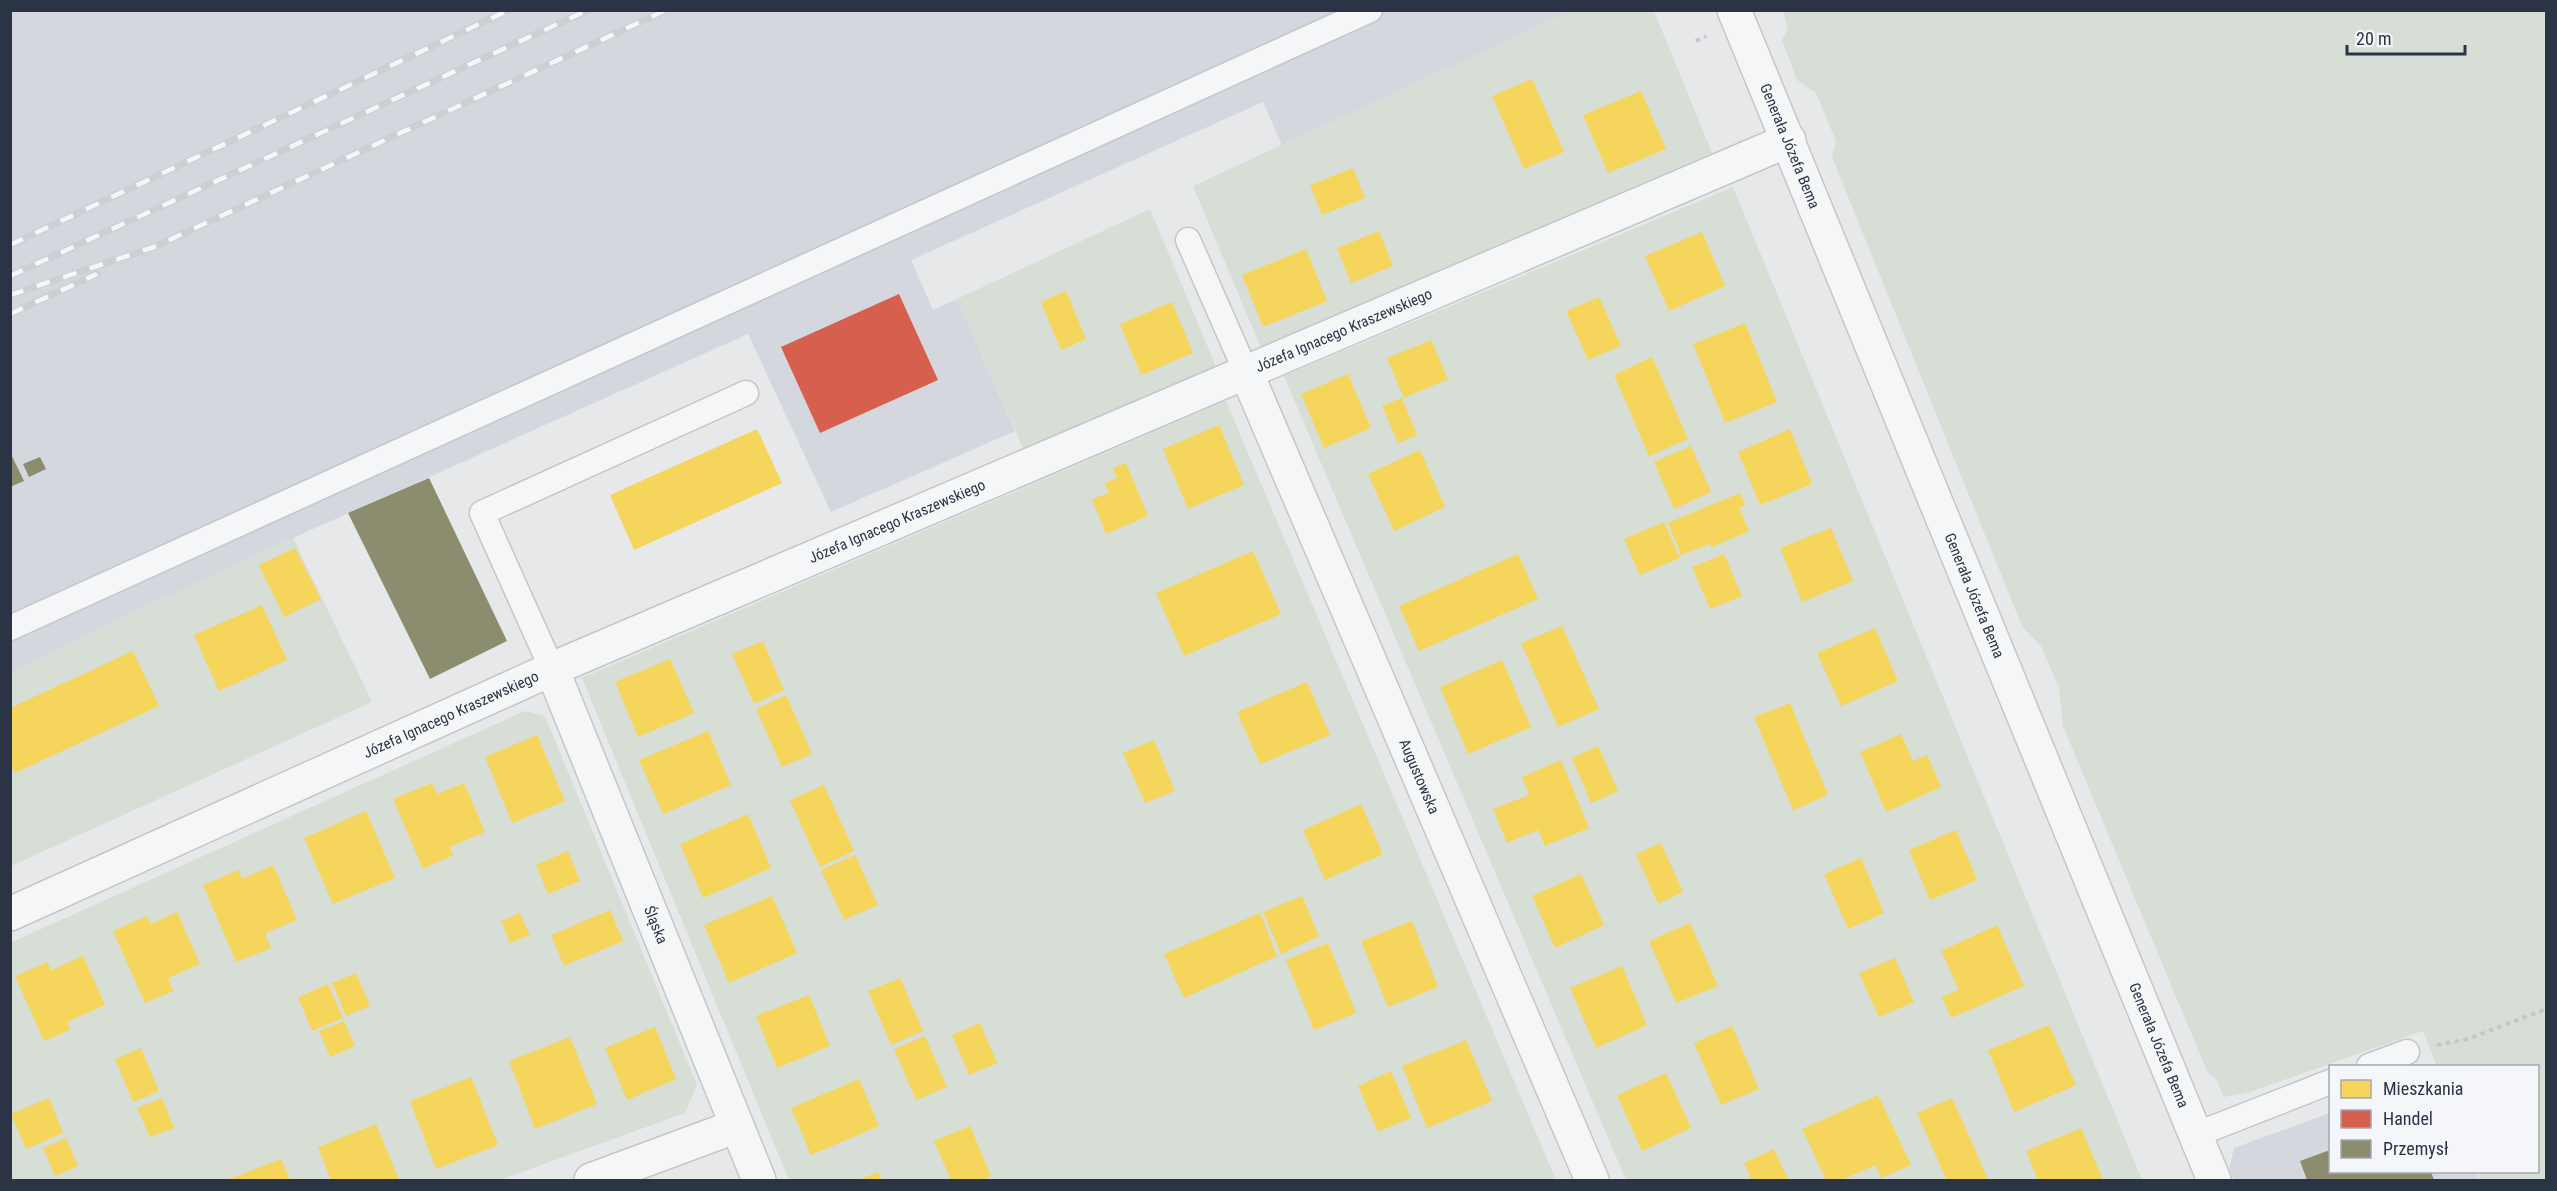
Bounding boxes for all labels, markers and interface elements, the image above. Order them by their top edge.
scale bar [2347,18,2466,56]
text: 20 m [2356,28,2391,49]
street label: Generała Józefa Bema [1756,81,1823,211]
street label: Józefa Ignacego Kraszewskiego [1253,285,1435,376]
street label: Józefa Ignacego Kraszewskiego [806,476,988,567]
street label: Generała Józefa Bema [1941,531,2008,661]
street label: Józefa Ignacego Kraszewskiego [361,667,541,762]
street label: Augustowska [1395,736,1443,817]
street label: Śląska [640,903,671,946]
street label: Generała Józefa Bema [2125,980,2192,1110]
legend [2329,1065,2539,1173]
text: Mieszkania [2383,1078,2463,1099]
text: Handel [2383,1108,2433,1129]
text: Przemysł [2383,1138,2449,1159]

